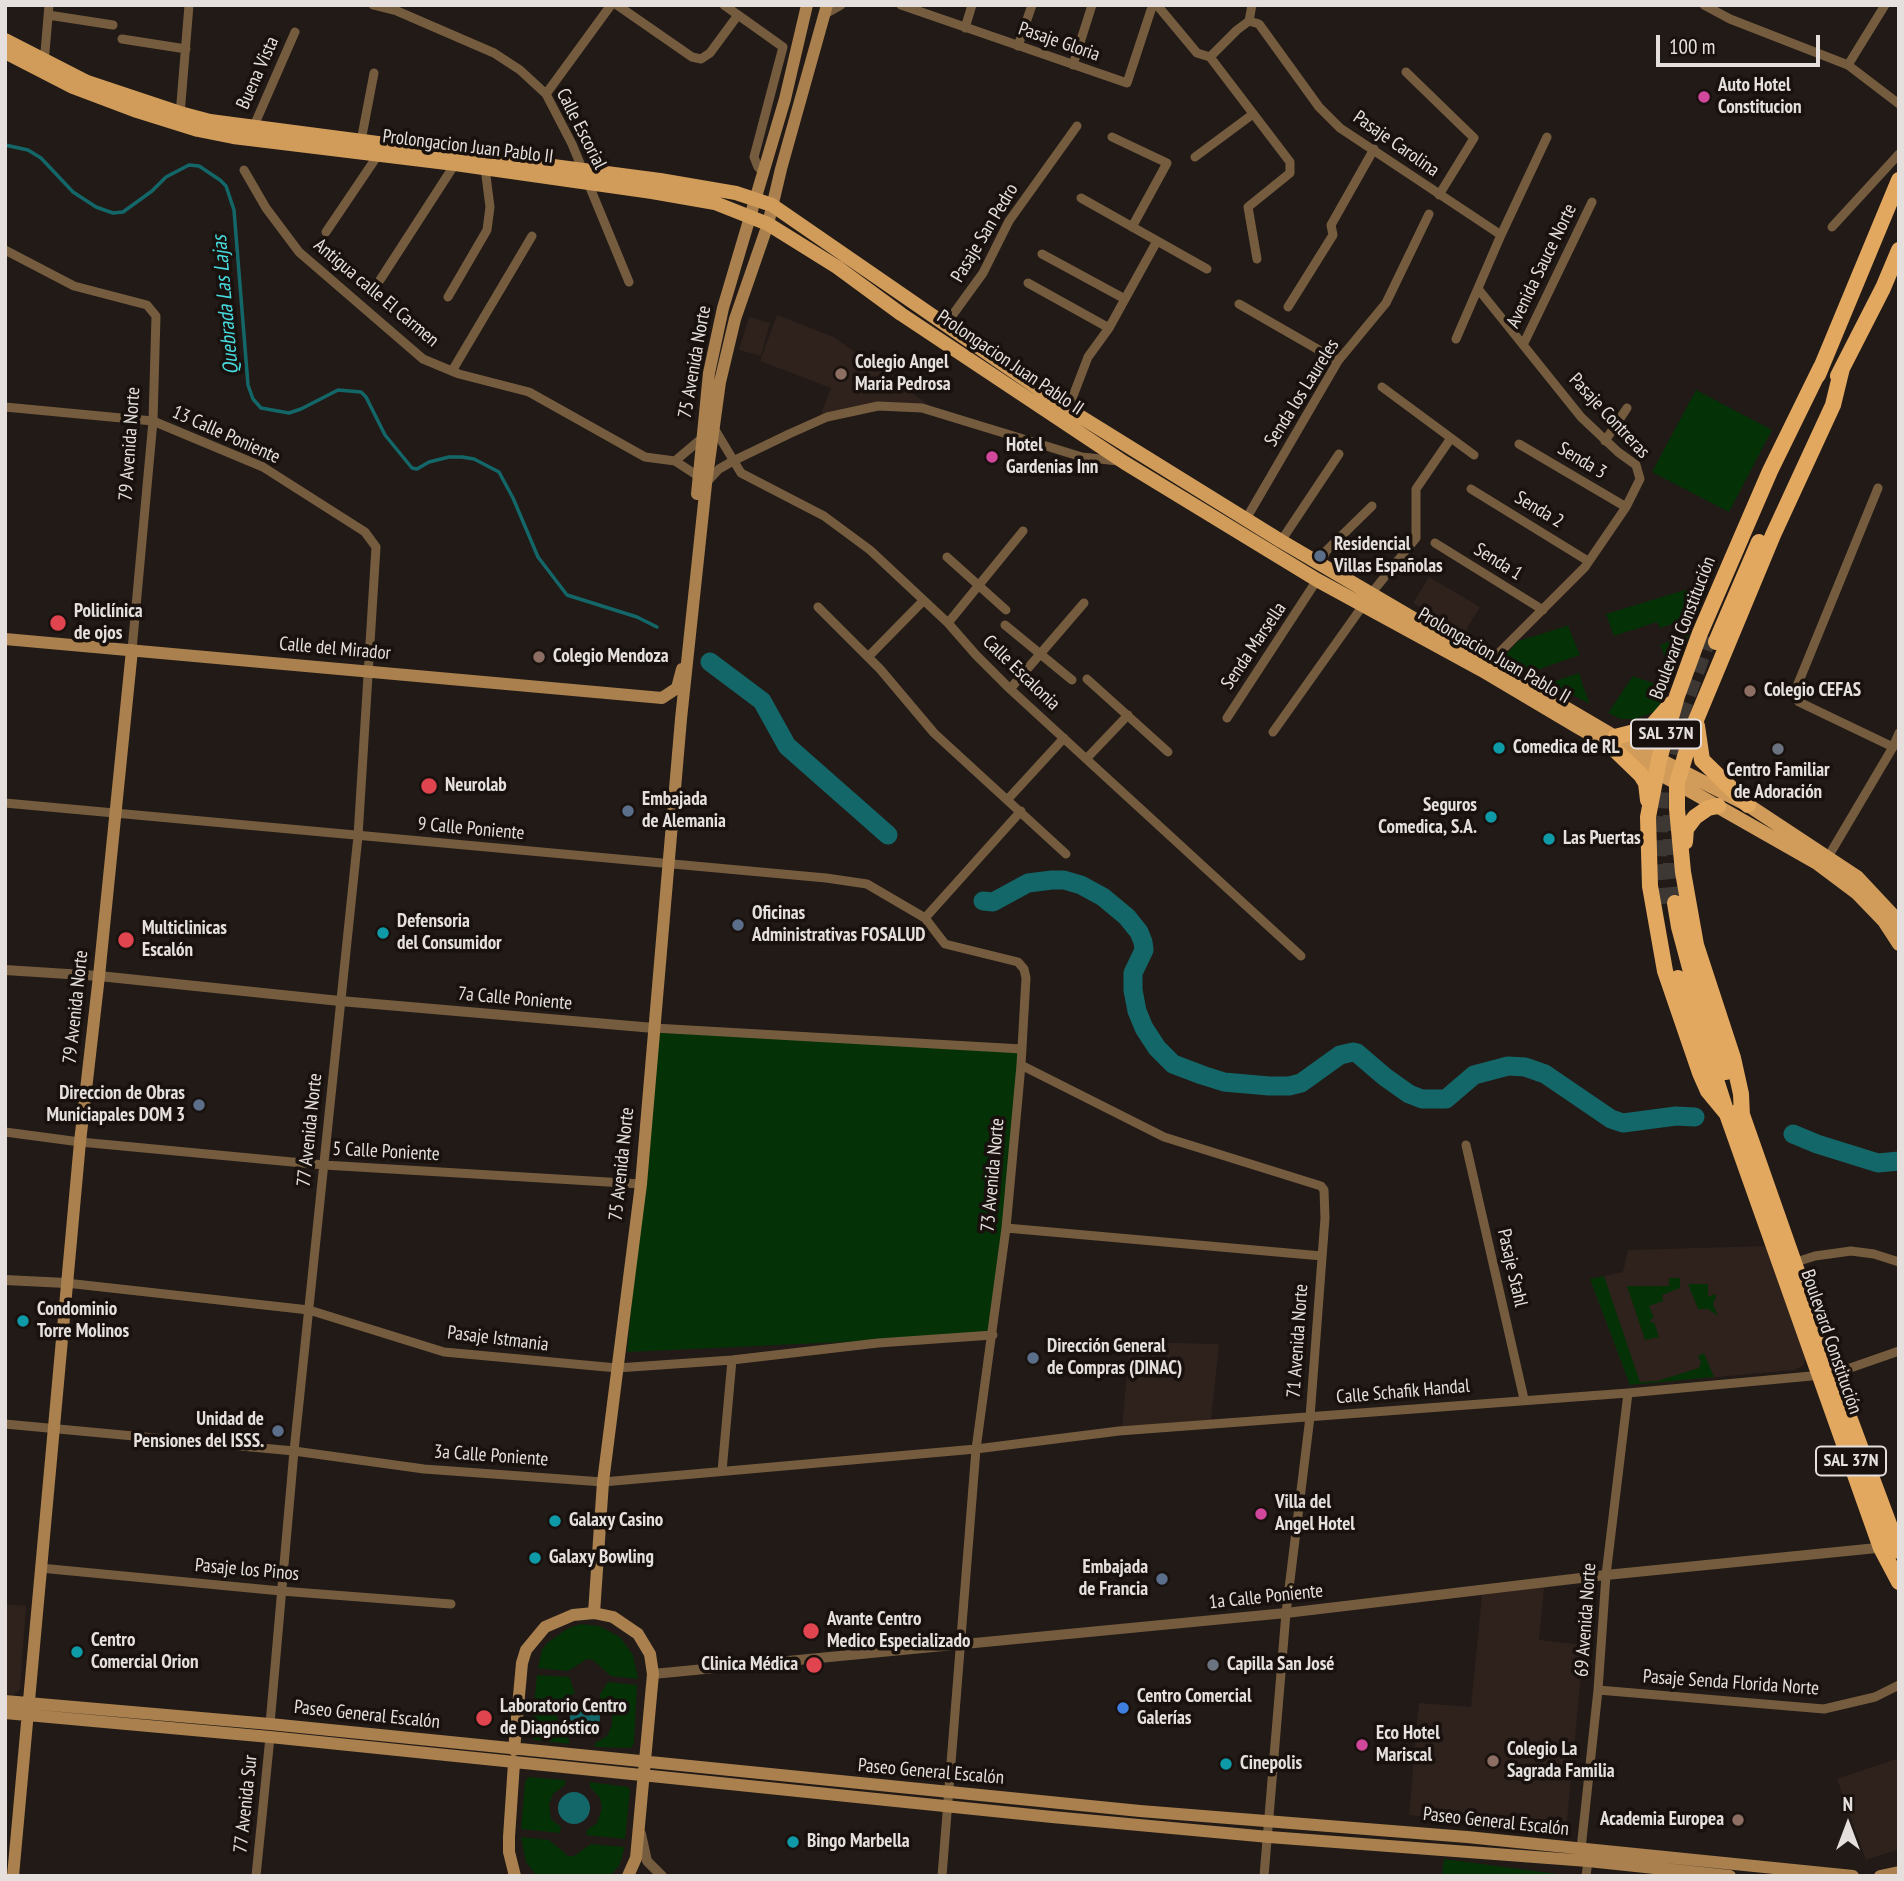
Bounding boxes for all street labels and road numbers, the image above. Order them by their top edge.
street label: Pasaje Gloria [1015,17,1103,67]
street label: Buena Vista [232,33,284,113]
street label: Calle Escorial [551,85,611,173]
street label: Pasaje Carolina [1349,106,1443,182]
street label: Prolongacion Juan Pablo II [381,125,555,169]
street label: Pasaje San Pedro [947,179,1023,287]
street label: Avenida Sauce Norte [1502,200,1582,332]
street label: Antigua calle El Carmen [309,234,443,352]
street label: 75 Avenida Norte [674,304,716,420]
street label: Prolongacion Juan Pablo II [932,305,1088,421]
street label: Senda los Laureles [1260,335,1344,451]
street label: Pasaje Contreras [1564,369,1654,463]
street label: 79 Avenida Norte [115,386,145,502]
street label: 13 Calle Poniente [169,401,283,469]
street label: Senda 3 [1554,438,1610,484]
street label: Senda 2 [1511,487,1567,533]
street label: Senda 1 [1470,538,1526,586]
street label: Boulevard Constitución [1645,553,1721,703]
street label: Senda Marsella [1217,598,1291,694]
street label: Prolongacion Juan Pablo II [1414,603,1574,709]
street label: Calle Escalonia [978,631,1064,715]
street label: Calle del Mirador [278,633,392,665]
road number: SAL 37N [1631,720,1701,748]
street label: 9 Calle Poniente [417,813,525,845]
street label: 79 Avenida Norte [59,949,93,1065]
street label: 7a Calle Poniente [457,983,573,1015]
street label: 77 Avenida Norte [293,1072,327,1188]
street label: 75 Avenida Norte [605,1106,639,1222]
street label: 73 Avenida Norte [977,1117,1009,1233]
street label: 5 Calle Poniente [332,1138,440,1166]
street label: Pasaje Stahl [1492,1227,1532,1309]
street label: Boulevard Constitución [1796,1267,1866,1417]
street label: 71 Avenida Norte [1283,1283,1313,1399]
street label: Pasaje Istmania [446,1321,550,1357]
street label: Calle Schafik Handal [1335,1375,1471,1409]
street label: 3a Calle Poniente [433,1441,549,1471]
road number: SAL 37N [1816,1446,1886,1476]
street label: Pasaje los Pinos [194,1554,300,1586]
street label: 69 Avenida Norte [1571,1562,1601,1678]
street label: 1a Calle Poniente [1208,1580,1324,1614]
street label: Pasaje Senda Florida Norte [1642,1665,1820,1701]
street label: Paseo General Escalón [293,1696,441,1734]
street label: 77 Avenida Sur [230,1754,262,1854]
street label: Paseo General Escalón [857,1754,1005,1790]
street label: Paseo General Escalón [1422,1803,1570,1841]

